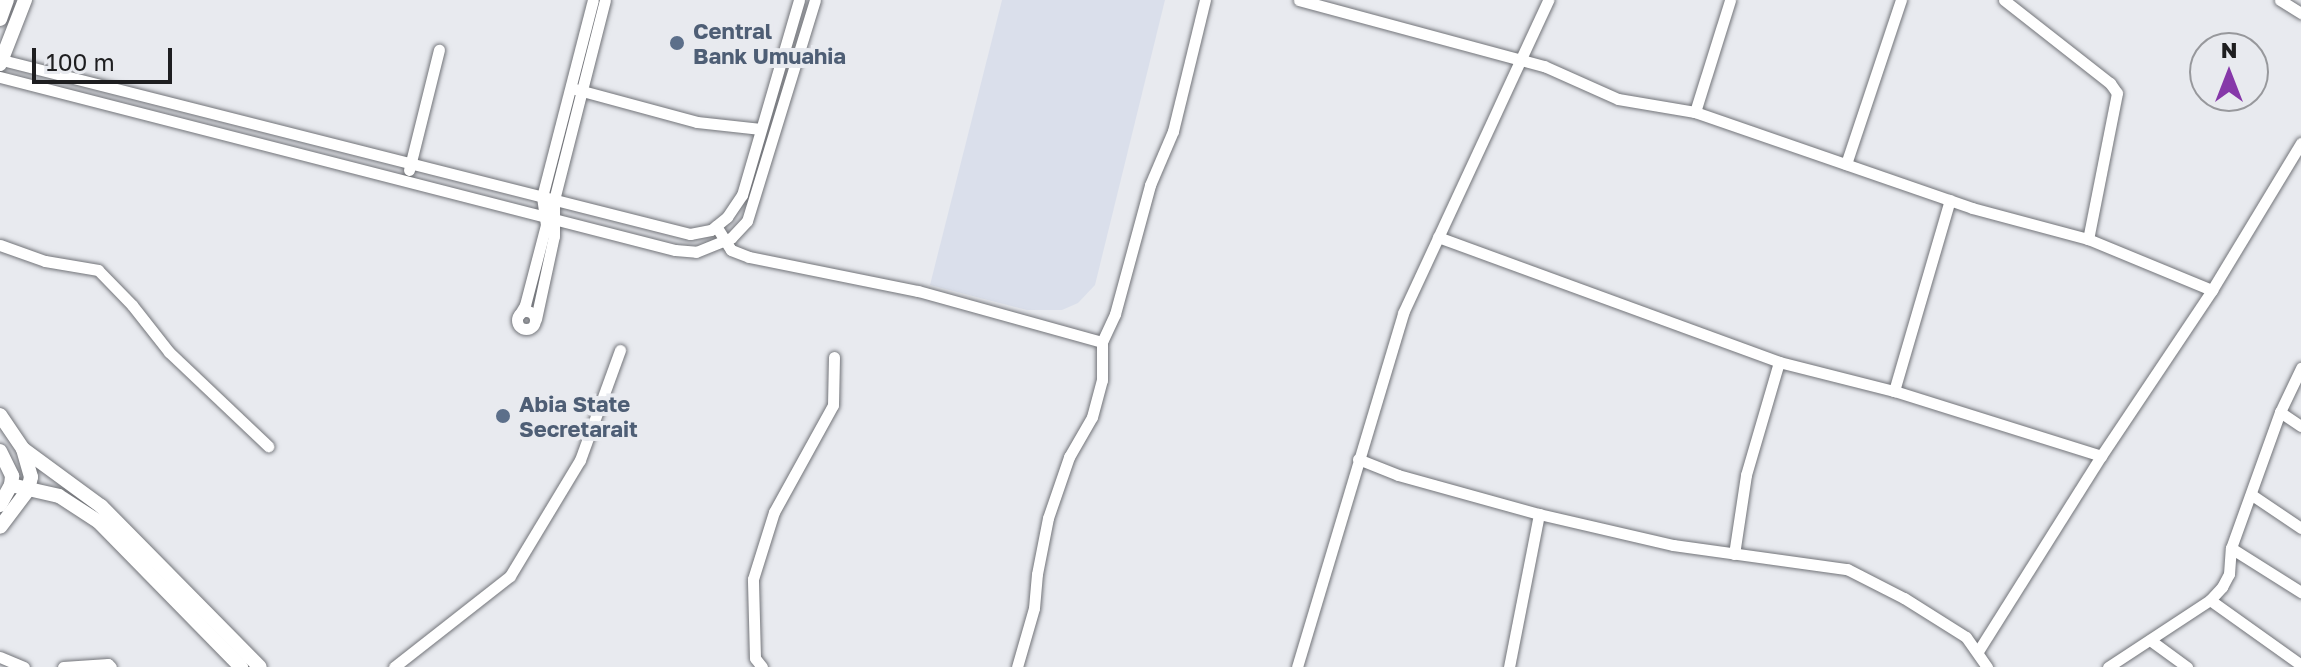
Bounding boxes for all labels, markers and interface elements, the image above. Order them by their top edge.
place label: Central Bank Umuahia [693,17,846,68]
scale bar [36,32,176,82]
north arrow [2189,32,2269,112]
marker: Central Bank Umuahia [668,34,686,52]
text: N [2221,36,2237,63]
text: 100 m [46,47,115,76]
place label: Abia State Secretarait [519,390,638,442]
marker: Abia State Secretarait [494,407,512,425]

